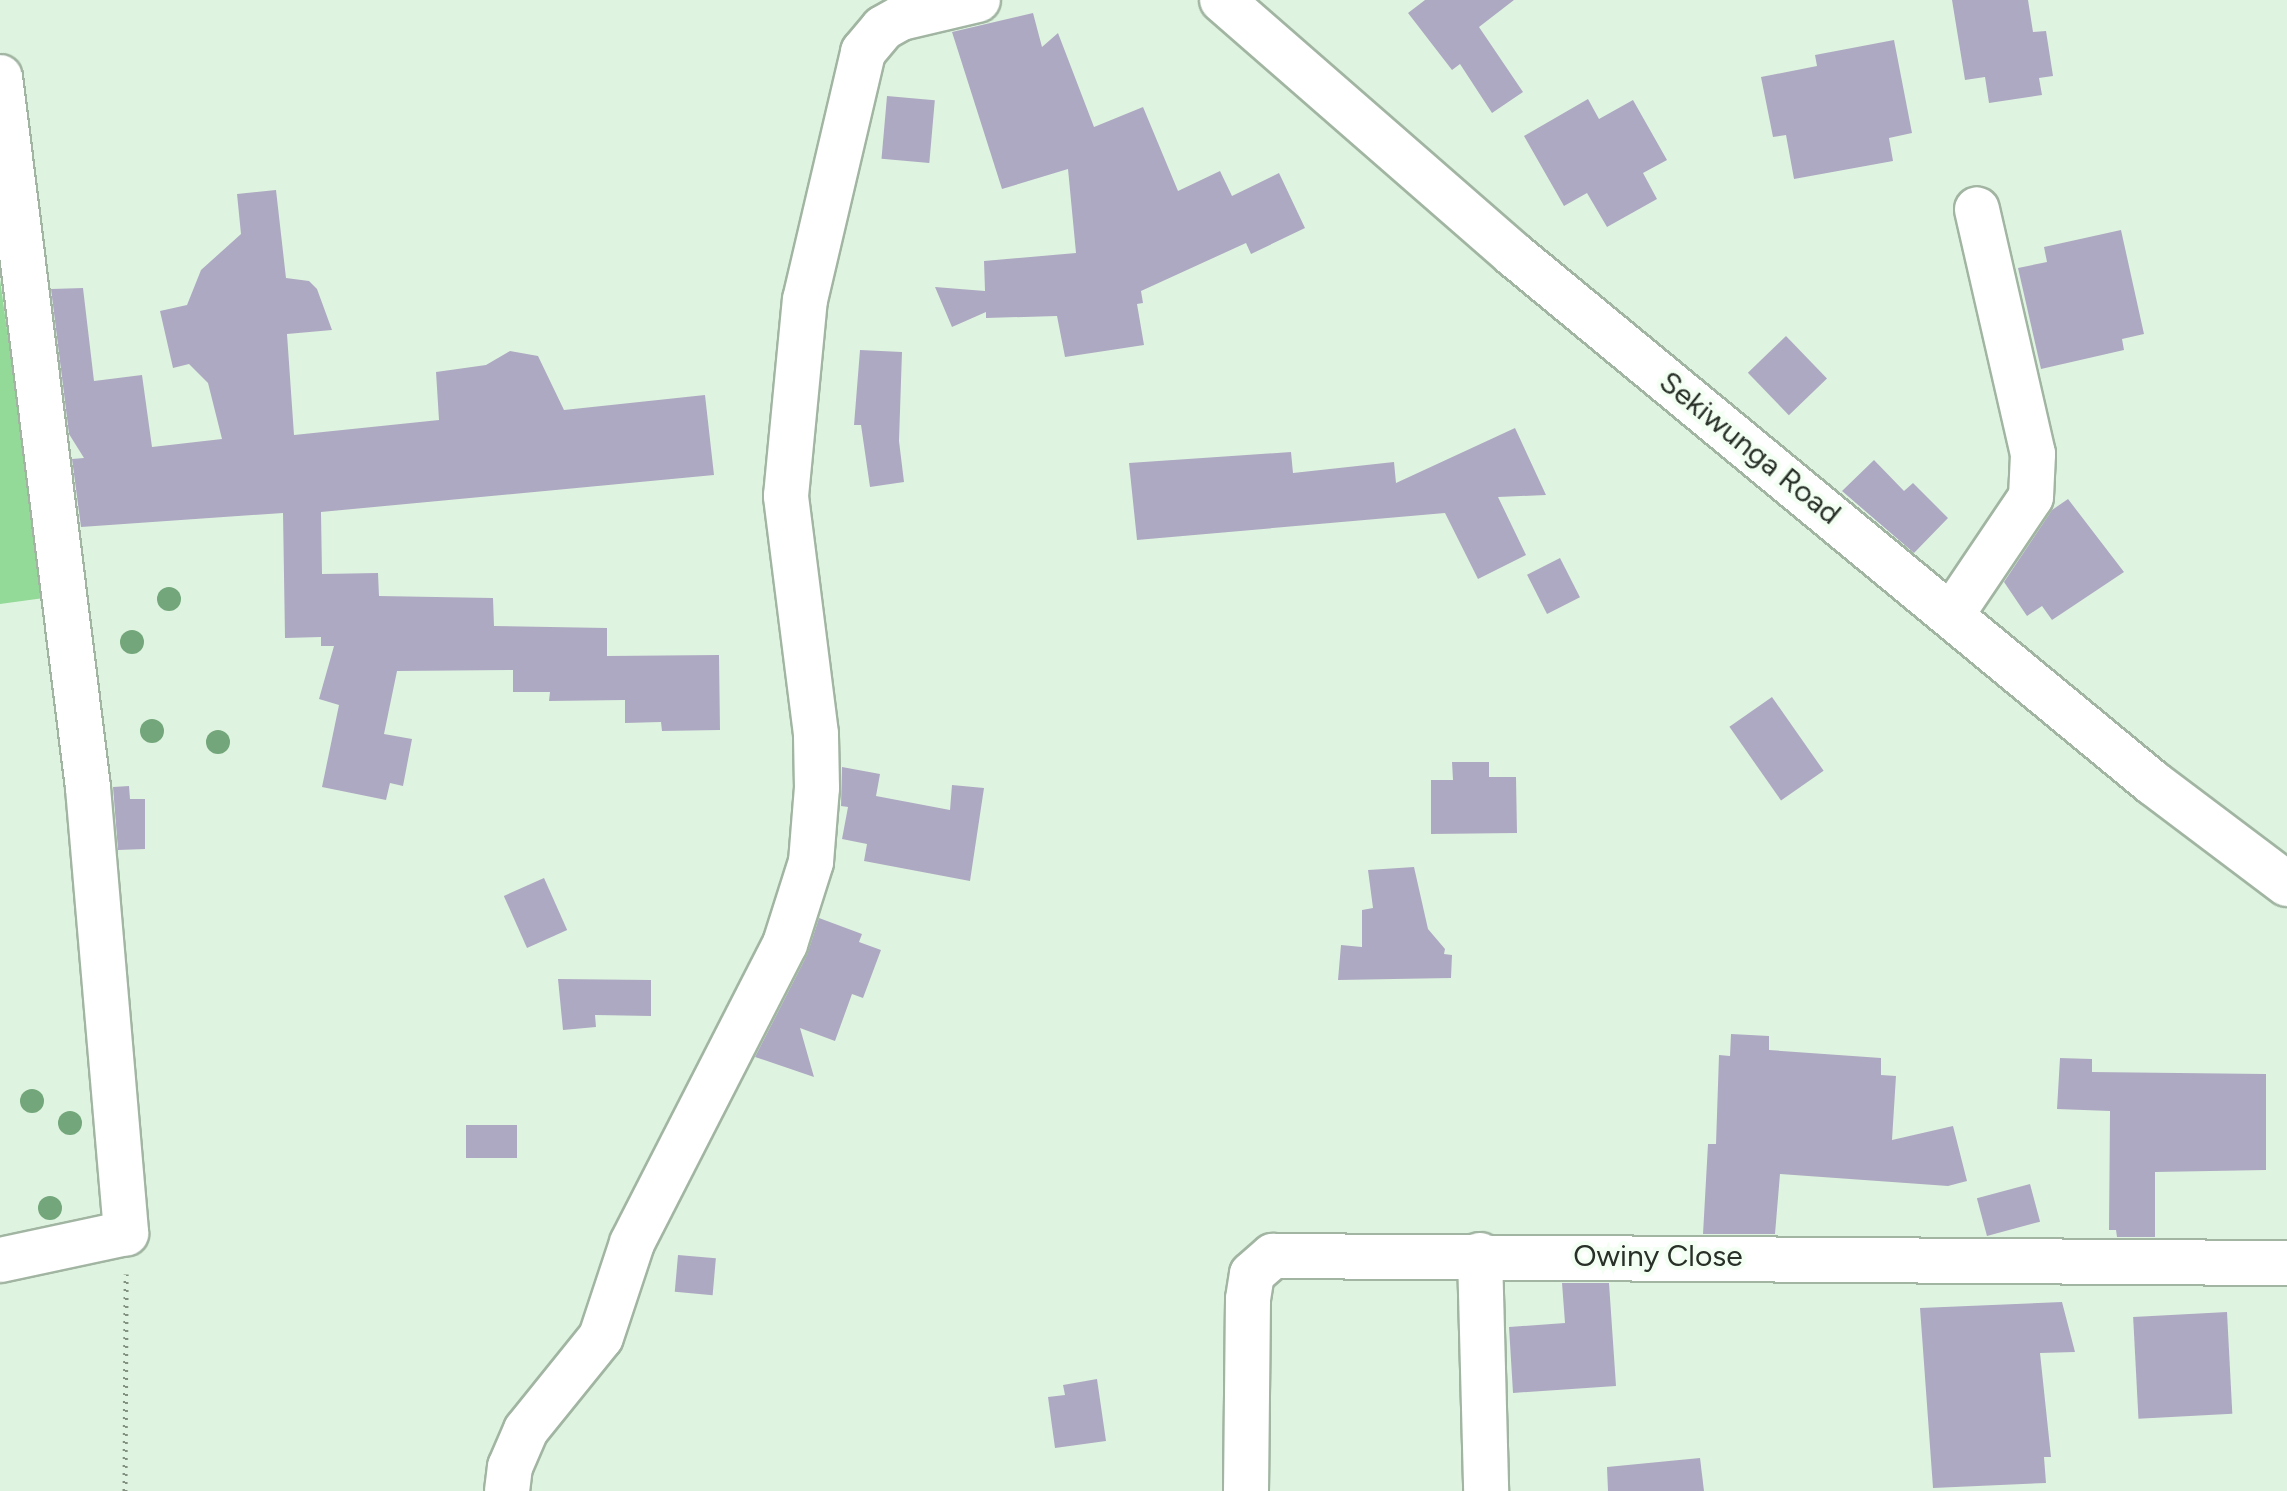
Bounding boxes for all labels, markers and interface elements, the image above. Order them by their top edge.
street label: Sekiwunga Road [1652,364,1848,532]
street label: Owiny Close [1573,1238,1743,1274]

